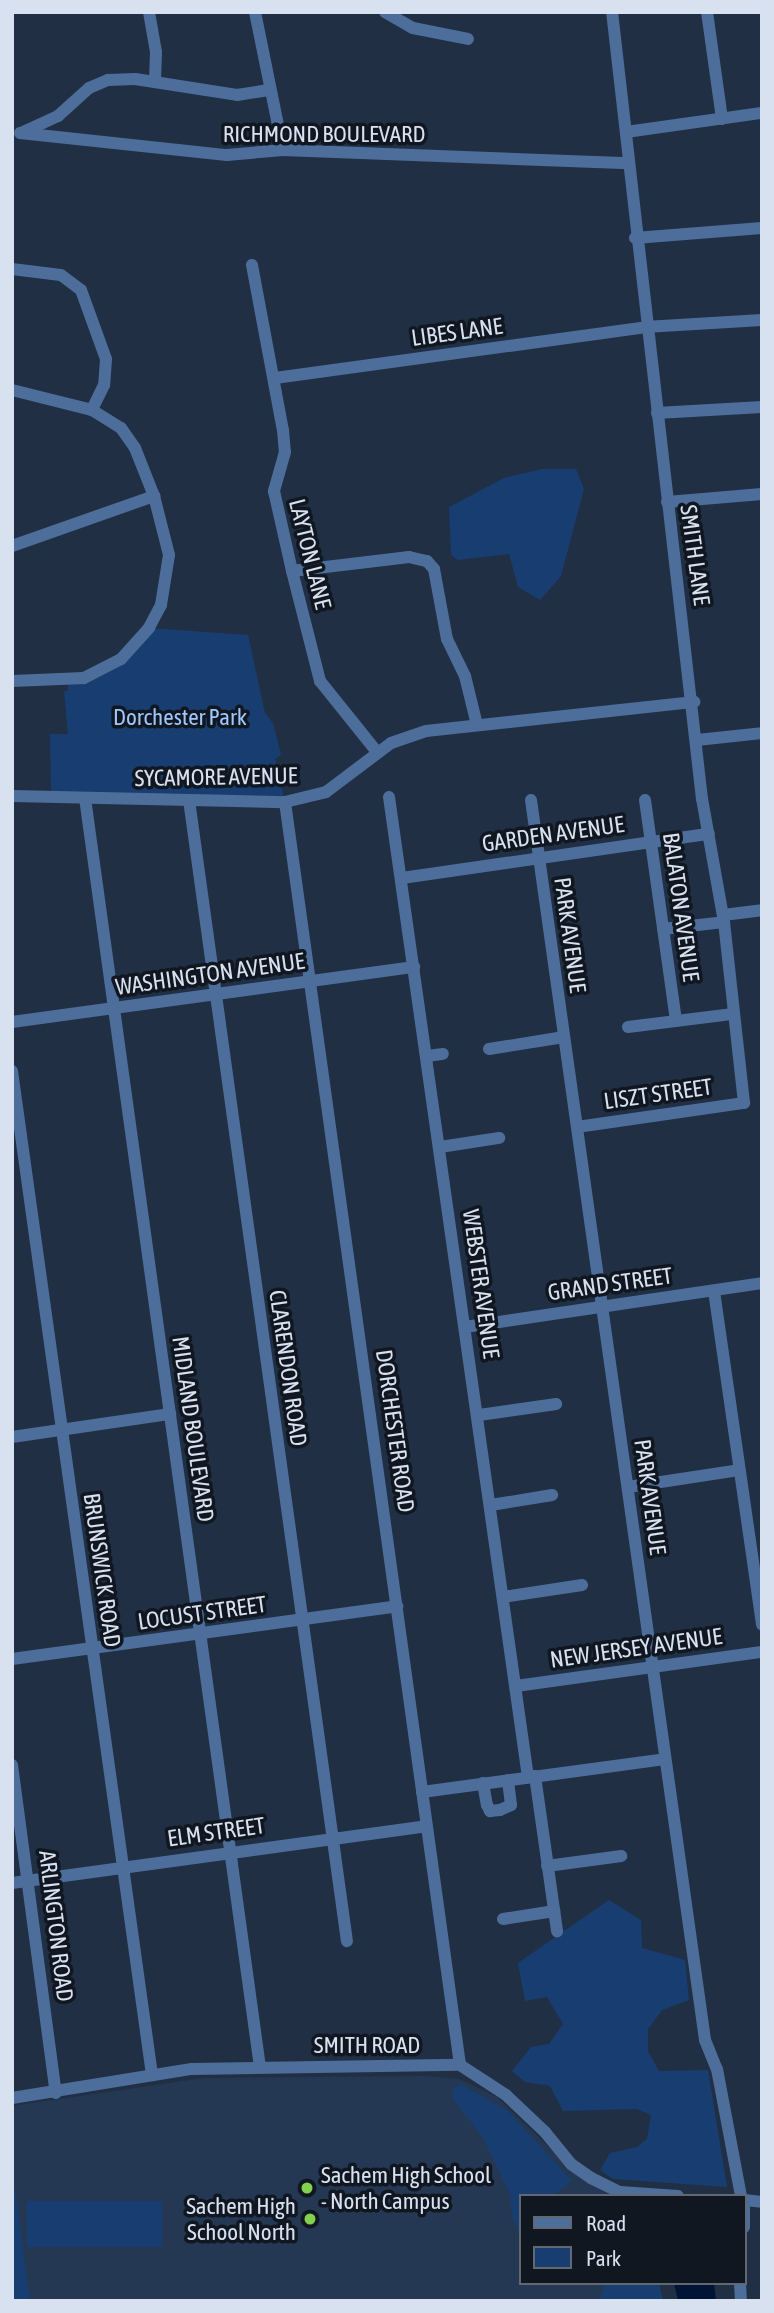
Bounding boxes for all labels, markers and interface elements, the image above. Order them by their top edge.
street label: RICHMOND BOULEVARD [223,120,425,148]
street label: LIBES LANE [410,312,504,352]
street label: LAYTON LANE [283,496,337,612]
street label: SMITH LANE [674,503,716,607]
park label: Dorchester Park [113,703,247,731]
street label: SYCAMORE AVENUE [134,762,298,792]
street label: GARDEN AVENUE [480,810,626,858]
street label: BALATON AVENUE [657,831,705,983]
street label: PARK AVENUE [548,875,592,995]
street label: WASHINGTON AVENUE [114,947,306,1001]
street label: LISZT STREET [602,1073,714,1115]
street label: WEBSTER AVENUE [457,1208,505,1360]
street label: GRAND STREET [546,1262,674,1306]
street label: CLARENDON ROAD [263,1288,313,1448]
street label: MIDLAND BOULEVARD [166,1334,220,1524]
street label: DORCHESTER ROAD [370,1348,420,1514]
street label: PARK AVENUE [628,1437,672,1557]
street label: BRUNSWICK ROAD [78,1491,126,1649]
street label: LOCUST STREET [136,1590,268,1636]
street label: NEW JERSEY AVENUE [548,1622,724,1674]
street label: ELM STREET [165,1812,267,1852]
street label: ARLINGTON ROAD [33,1849,79,2003]
street label: SMITH ROAD [314,2031,420,2059]
place label: Sachem High School - North Campus [321,2161,491,2215]
marker: Sachem High School - North Campus [299,2180,315,2196]
place label: Sachem High School North [186,2192,296,2246]
legend [518,2194,746,2285]
marker: Sachem High School North [302,2211,318,2227]
text: Road [586,2211,626,2235]
text: Park [586,2246,621,2270]

